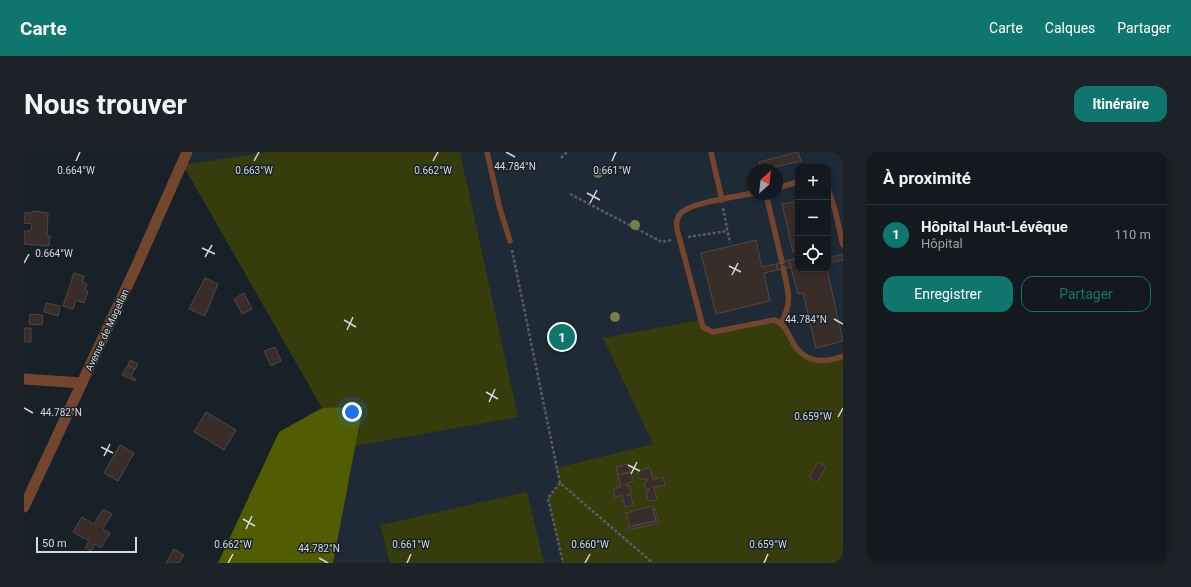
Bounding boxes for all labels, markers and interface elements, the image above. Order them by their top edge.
text: Carte [20,17,67,40]
text: Carte [989,20,1023,36]
text: Calques [1045,20,1095,36]
text: Partager [1117,20,1171,36]
button: Itinéraire [1074,86,1167,122]
text: Nous trouver [24,88,187,121]
text: 44.784°N [494,161,536,172]
north arrow [747,164,783,200]
map controls [795,164,831,272]
button: + [795,164,831,200]
text: 0.664°W [57,165,95,176]
text: 0.663°W [235,165,273,176]
text: 0.662°W [414,165,452,176]
text: 0.661°W [593,165,631,176]
text: À proximité [883,168,971,188]
button: − [795,200,831,236]
text: Hôpital Haut-Lévêque [921,218,1068,236]
text: 1 [892,227,900,242]
text: 110 m [1114,227,1151,242]
button: locate [795,236,831,272]
text: Hôpital [921,236,963,251]
text: 0.664°W [35,248,73,259]
button: Enregistrer [883,276,1013,312]
button: Partager [1021,276,1151,312]
street label: Avenue de Magellan [83,287,131,373]
text: 44.784°N [785,314,827,325]
pin: 1 [549,322,575,352]
your location [342,402,362,422]
text: 44.782°N [40,407,82,418]
text: 0.659°W [794,411,832,422]
scale bar [36,535,137,554]
text: 50 m [42,537,67,550]
text: 0.662°W [214,539,252,550]
text: 0.661°W [392,539,430,550]
text: 0.660°W [571,539,609,550]
text: 0.659°W [749,539,787,550]
text: 44.782°N [298,543,340,554]

